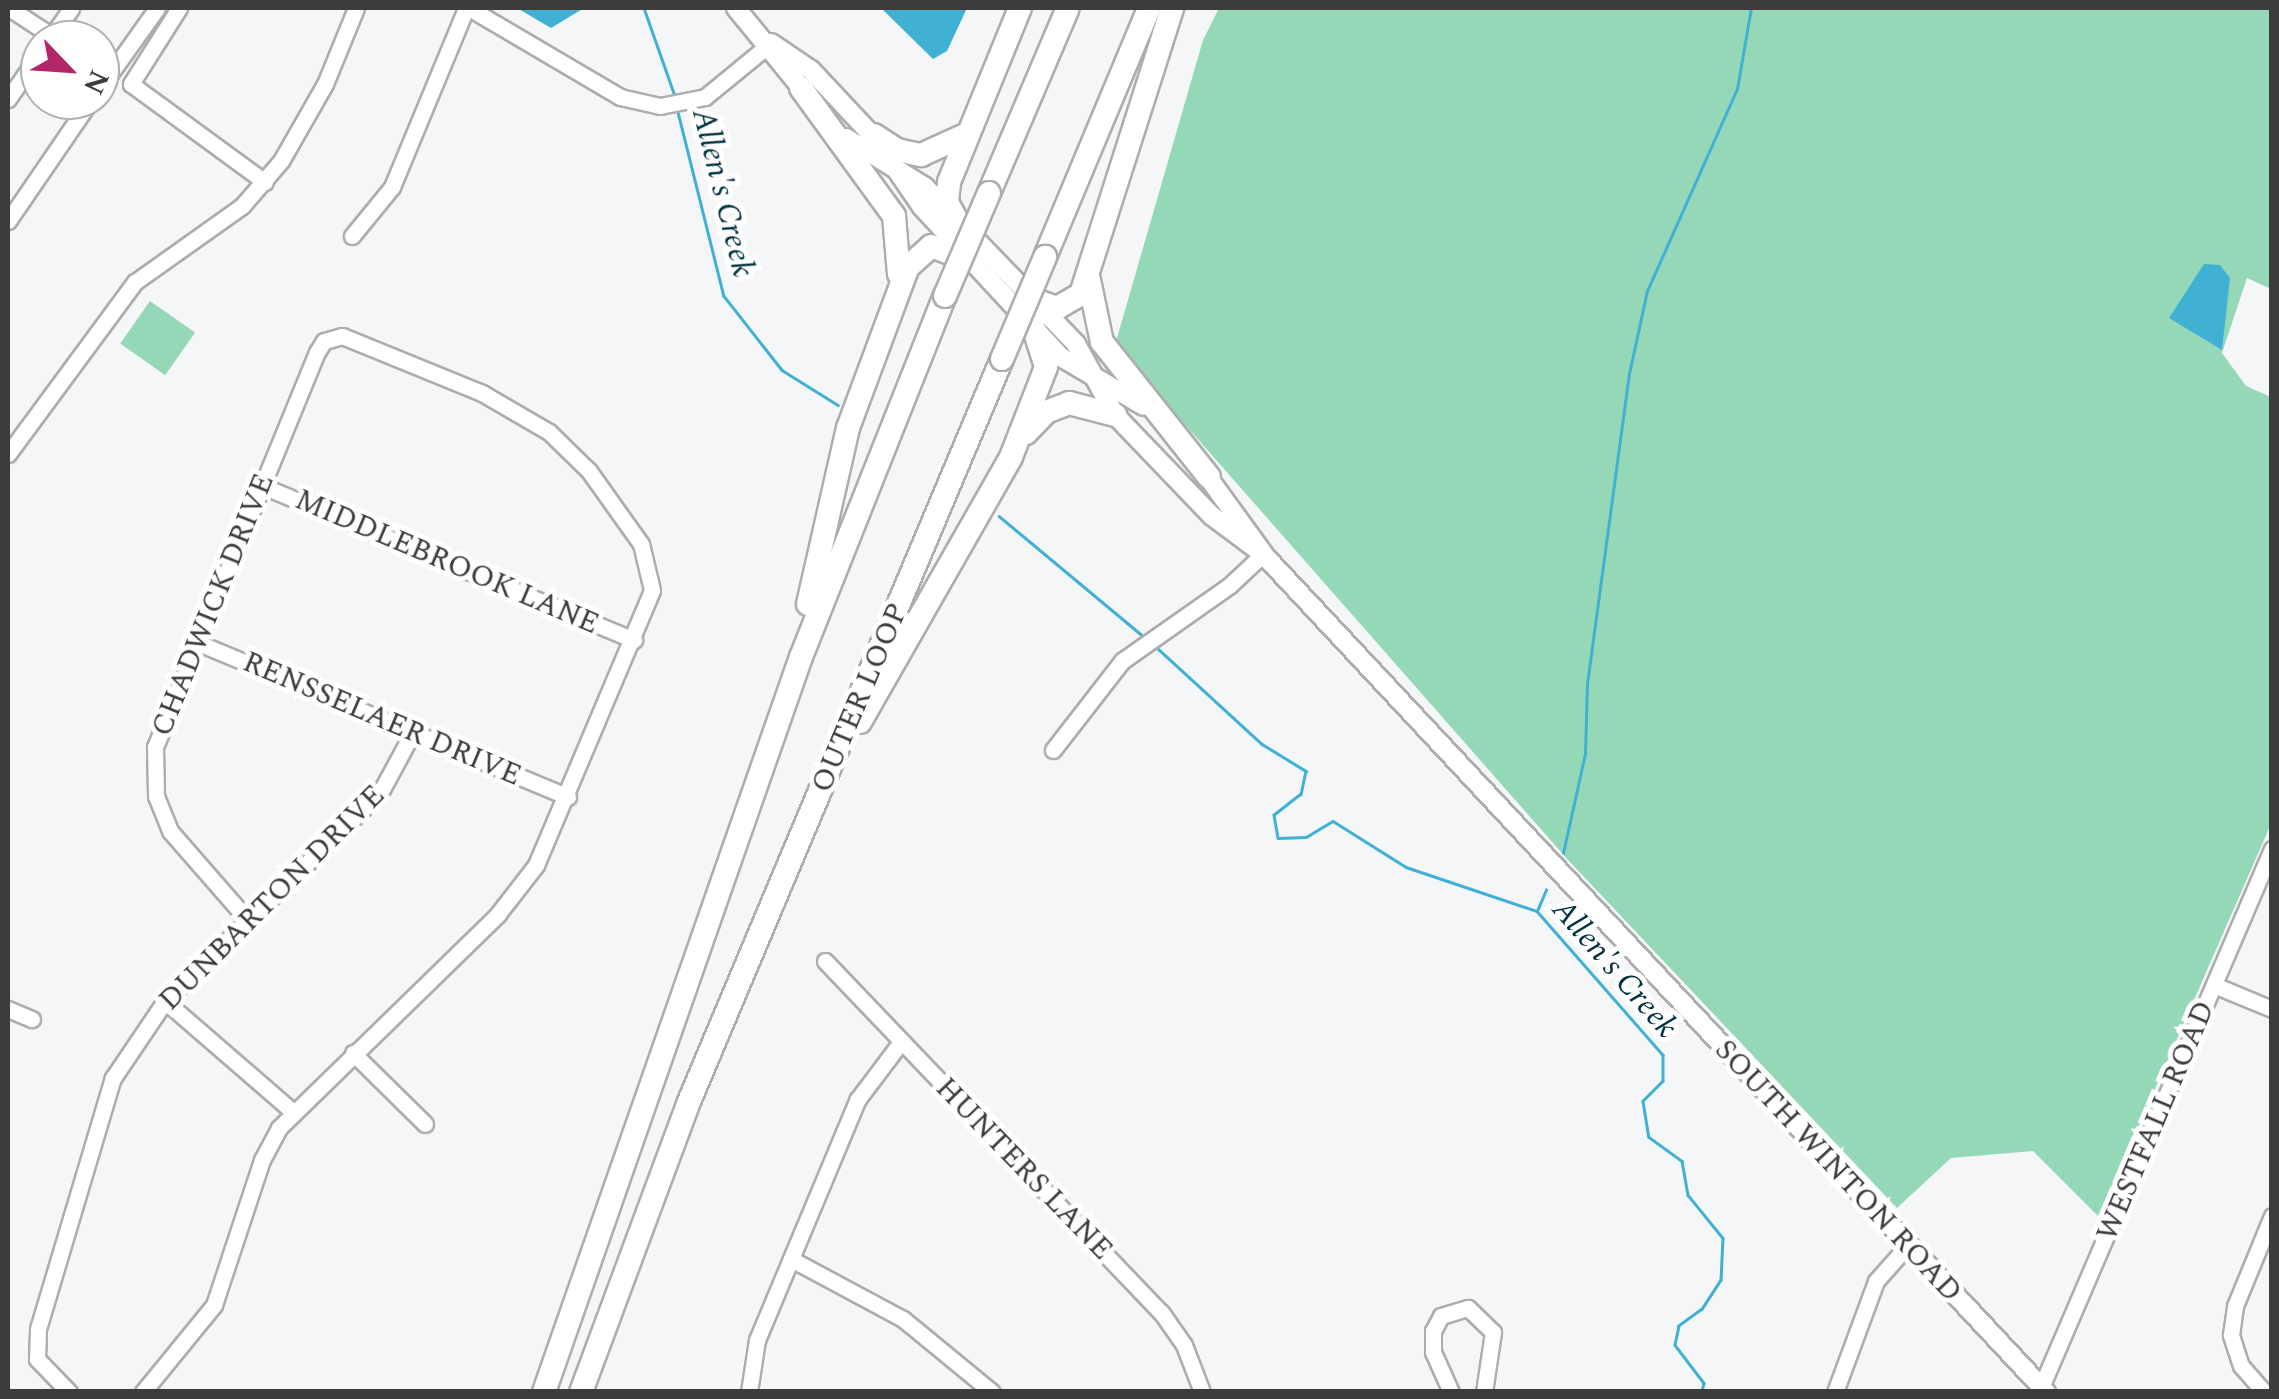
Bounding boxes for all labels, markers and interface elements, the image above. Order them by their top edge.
north arrow [20,20,120,120]
text: N [72,63,120,101]
water label: Allen's Creek [683,105,761,281]
street label: CHADWICK DRIVE [144,469,282,741]
street label: MIDDLEBROOK LANE [290,482,604,642]
street label: OUTER LOOP [804,598,916,798]
street label: RENSSELAER DRIVE [237,644,527,794]
street label: DUNBARTON DRIVE [152,778,392,1018]
water label: Allen's Creek [1543,892,1685,1046]
street label: WESTFALL ROAD [2089,996,2223,1246]
street label: SOUTH WINTON ROAD [1707,1032,1969,1310]
street label: HUNTERS LANE [928,1070,1120,1268]

